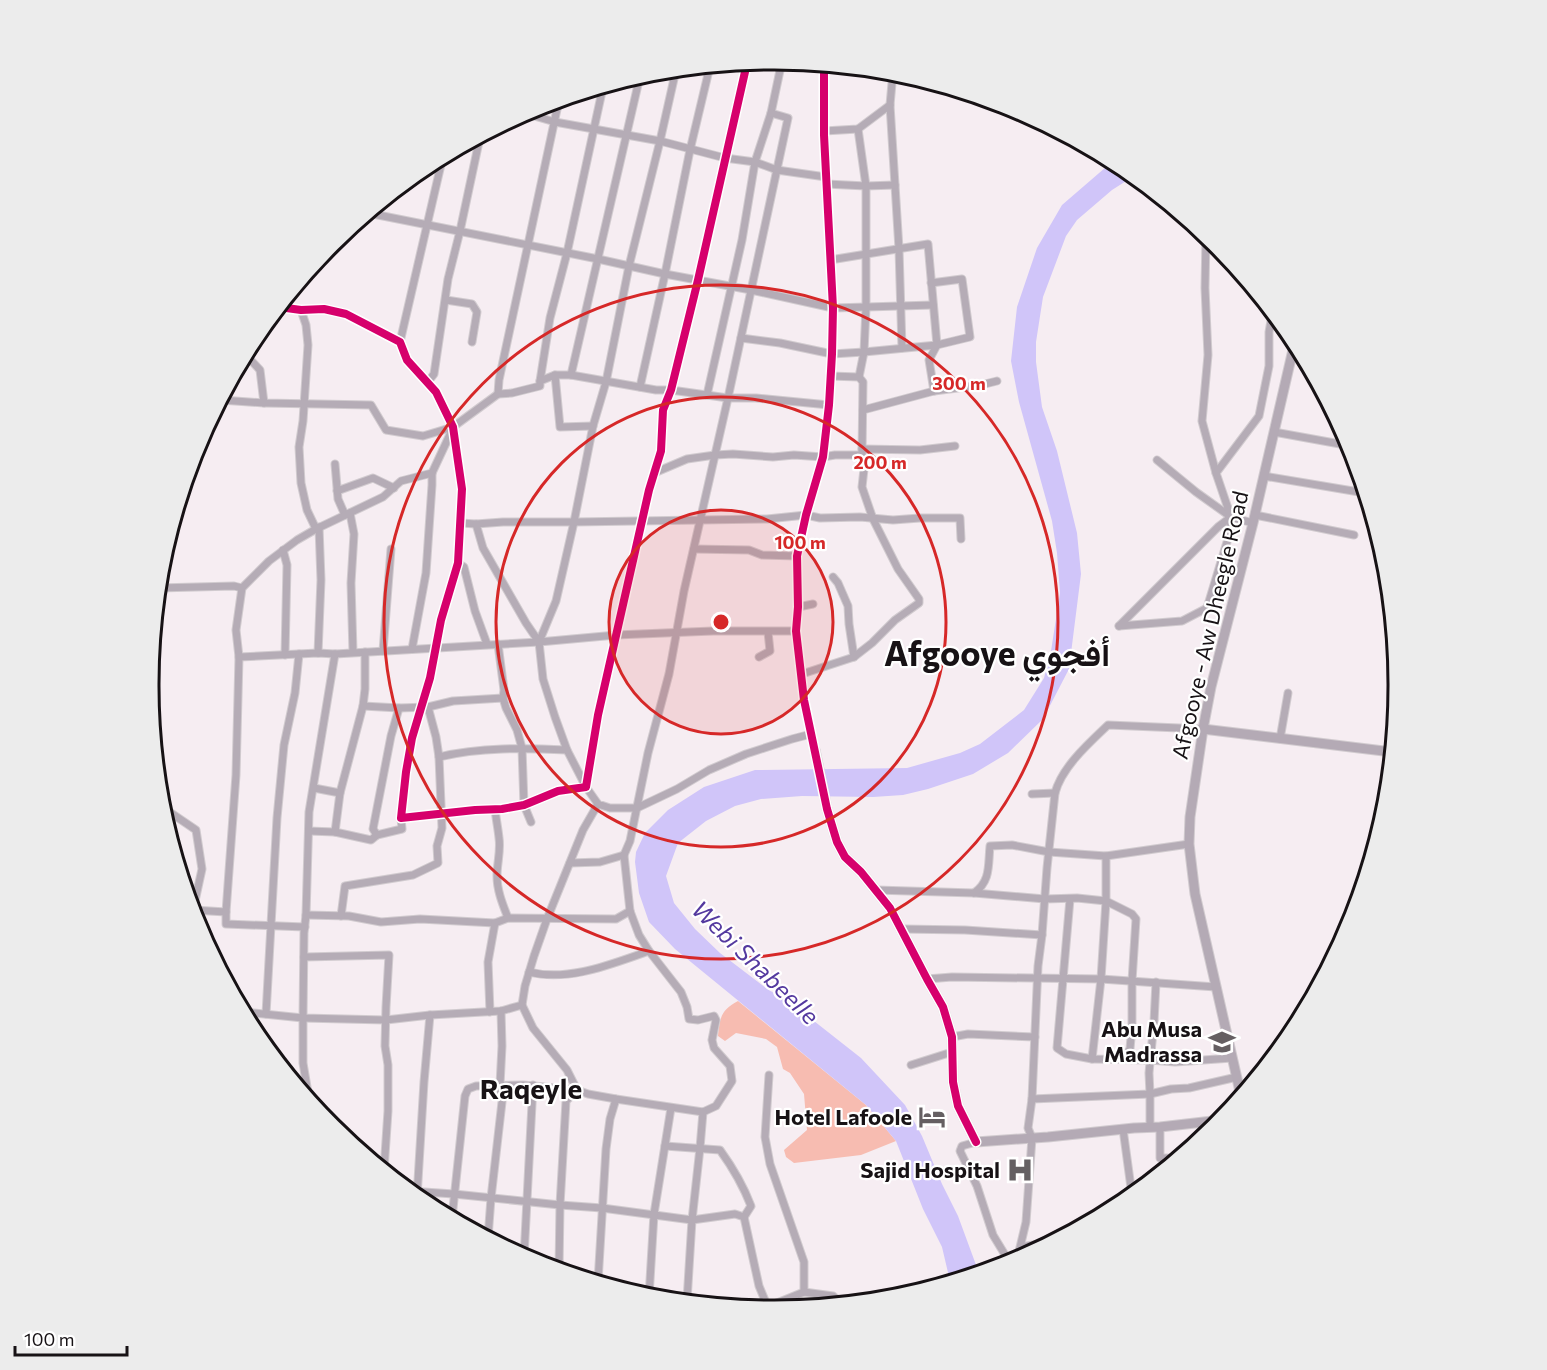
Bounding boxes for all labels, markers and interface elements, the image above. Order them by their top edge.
text: 300 m [932,372,986,394]
text: 200 m [853,451,907,473]
street label: Afgooye - Aw Dheegle Road [1166,488,1254,762]
text: 100 m [774,531,826,553]
centre of rings [711,612,731,632]
district label: Afgooye أفجوي [884,631,1110,682]
water label: Webi Shabeelle [686,894,826,1030]
place label: Abu Musa Madrassa [1101,1015,1202,1067]
school or university icon: Abu Musa Madrassa [1207,1027,1237,1057]
district label: Raqeyle [480,1071,582,1105]
hotel icon: Hotel Lafoole [917,1102,947,1132]
place label: Hotel Lafoole [775,1103,912,1130]
hospital icon: Sajid Hospital [1005,1155,1035,1185]
place label: Sajid Hospital [860,1156,1000,1183]
scale bar [15,1319,128,1357]
text: 100 m [24,1328,74,1350]

